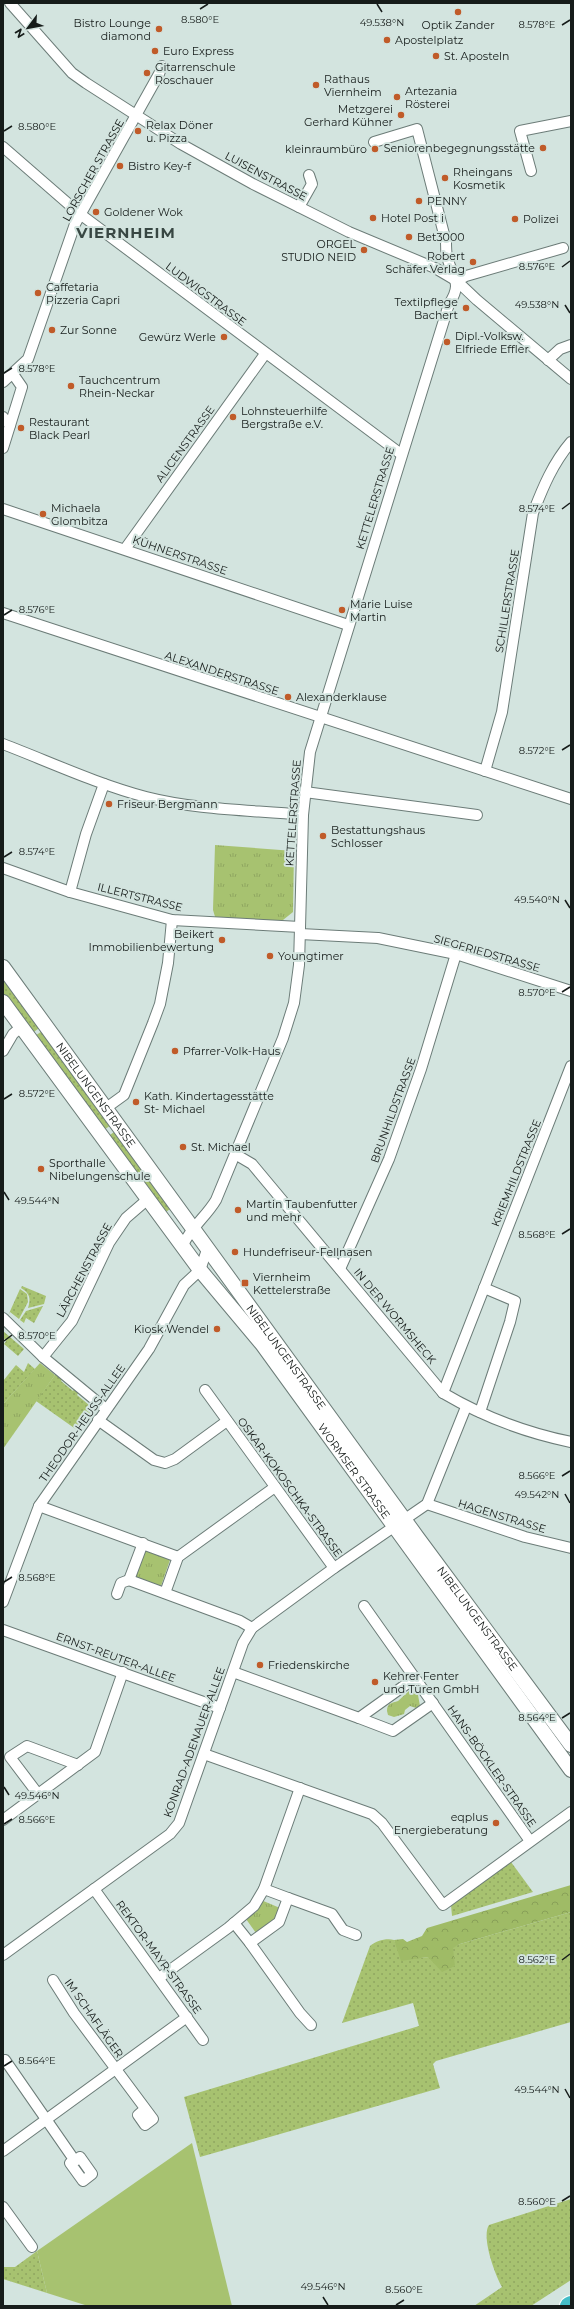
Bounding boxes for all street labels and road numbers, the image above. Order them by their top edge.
street label: LORSCHER STRASSE [59,116,127,224]
street label: LUISENSTRASSE [222,148,310,204]
street label: LUDWIGSTRASSE [163,259,249,329]
street label: ALICENSTRASSE [152,403,218,485]
street label: KETTELERSTRASSE [353,445,397,551]
street label: KÜHNERSTRASSE [131,532,229,578]
street label: SCHILLERSTRASSE [492,548,522,654]
street label: ALEXANDERSTRASSE [163,648,281,698]
street label: KETTELERSTRASSE [282,759,304,867]
street label: ILLERTSTRASSE [96,880,184,914]
street label: SIEGFRIEDSTRASSE [432,931,542,975]
street label: NIBELUNGENSTRASSE [53,1040,139,1150]
street label: BRUNHILDSTRASSE [367,1055,419,1165]
street label: KRIEMHILDSTRASSE [488,1117,544,1229]
street label: LÄRCHENSTRASSE [53,1220,115,1320]
street label: IN DER WORMSHECK [351,1265,439,1367]
street label: NIBELUNGENSTRASSE [243,1302,329,1412]
street label: THEODOR-HEUSS-ALLEE [36,1361,128,1485]
street label: OSKAR-KOKOSCHKA-STRASSE [235,1414,345,1560]
street label: WORMSER STRASSE [315,1421,393,1521]
street label: HAGENSTRASSE [456,1496,548,1536]
street label: NIBELUNGENSTRASSE [434,1564,521,1674]
street label: ERNST-REUTER-ALLEE [54,1629,178,1685]
street label: KONRAD-ADENAUER-ALLEE [160,1665,228,1819]
street label: HANS-BÖCKLER-STRASSE [445,1702,539,1830]
street label: REKTOR-MAYR-STRASSE [113,1898,205,2016]
street label: IM SCHAFLÄGER [62,1976,126,2060]

